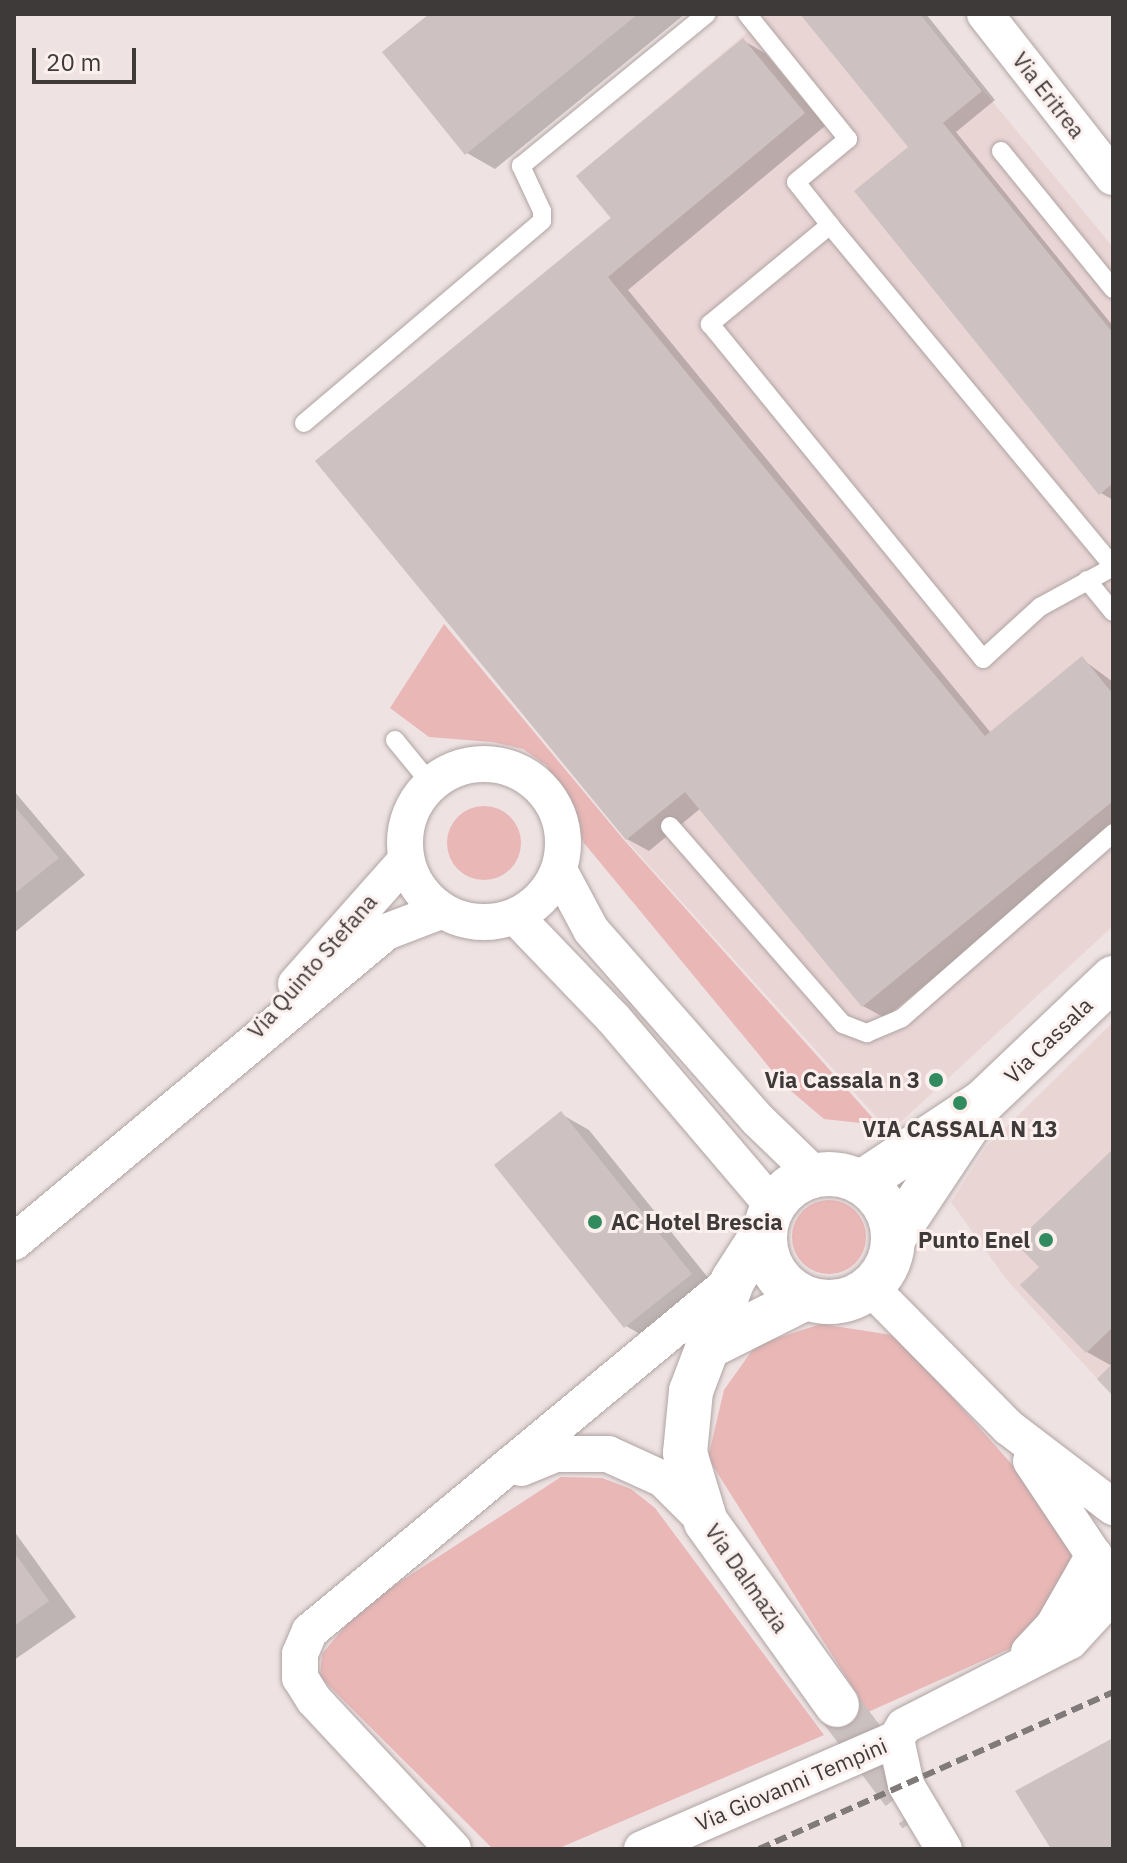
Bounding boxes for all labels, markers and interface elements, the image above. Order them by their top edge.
scale bar [36,32,140,82]
text: 20 m [46,46,101,78]
street label: Via Eritrea [1007,47,1091,143]
street label: Via Quinto Stefana [242,888,382,1044]
street label: Via Cassala [999,992,1097,1088]
place label: Via Cassala n 3 [764,1067,920,1093]
marker: Via Cassala n 3 [927,1071,945,1089]
marker: VIA CASSALA N 13 [951,1094,969,1112]
place label: VIA CASSALA N 13 [862,1116,1058,1142]
place label: AC Hotel Brescia [611,1209,783,1235]
marker: AC Hotel Brescia [586,1213,604,1231]
place label: Punto Enel [918,1227,1030,1253]
marker: Punto Enel [1037,1231,1055,1249]
street label: Via Dalmazia [700,1519,794,1637]
street label: Via Giovanni Tempini [691,1732,891,1836]

